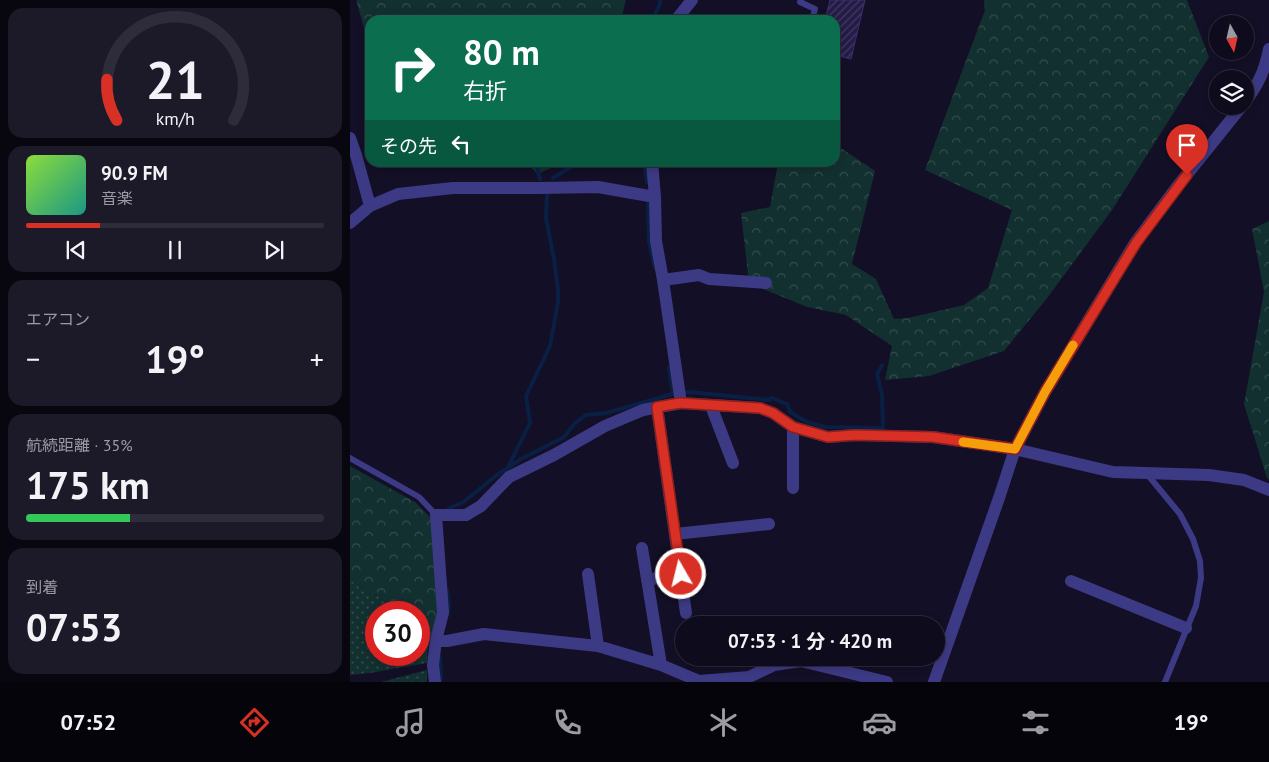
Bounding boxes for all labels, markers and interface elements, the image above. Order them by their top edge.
north arrow [1209,15,1254,60]
map controls [1209,15,1254,115]
text: 80 m [463,29,540,75]
icon: right [380,35,445,100]
text: 21 [146,46,204,113]
button: layers [1209,70,1254,115]
text: 右折 [463,77,507,105]
text: km/h [155,107,195,130]
pin [1166,124,1208,175]
icon: left [447,130,475,158]
icon: arrive [1173,131,1201,159]
text: その先 [380,134,437,158]
text: 90.9 FM [101,161,168,185]
text: 音楽 [101,188,133,208]
icon: previous [62,236,90,264]
icon: pause [161,236,189,264]
icon: next [260,236,288,264]
text: エアコン [26,309,90,329]
text: 19° [145,334,205,383]
text: − [26,340,40,377]
text: + [310,340,324,377]
text: 航続距離 · 35% [26,435,133,455]
text: 175 km [26,460,150,509]
position arrow [654,547,706,599]
text: 到着 [26,577,58,597]
speed limit sign: 30 [365,601,430,666]
text: 07:53 [26,602,122,651]
text: 07:53 · 1 分 · 420 m [728,629,892,653]
icon: directions [237,705,272,740]
icon: music [393,705,428,740]
icon: phone [550,705,585,740]
icon: climate [706,705,741,740]
icon: car [862,705,897,740]
icon: filters [1018,705,1053,740]
text: 07:52 [61,708,116,736]
text: 19° [1174,708,1208,736]

